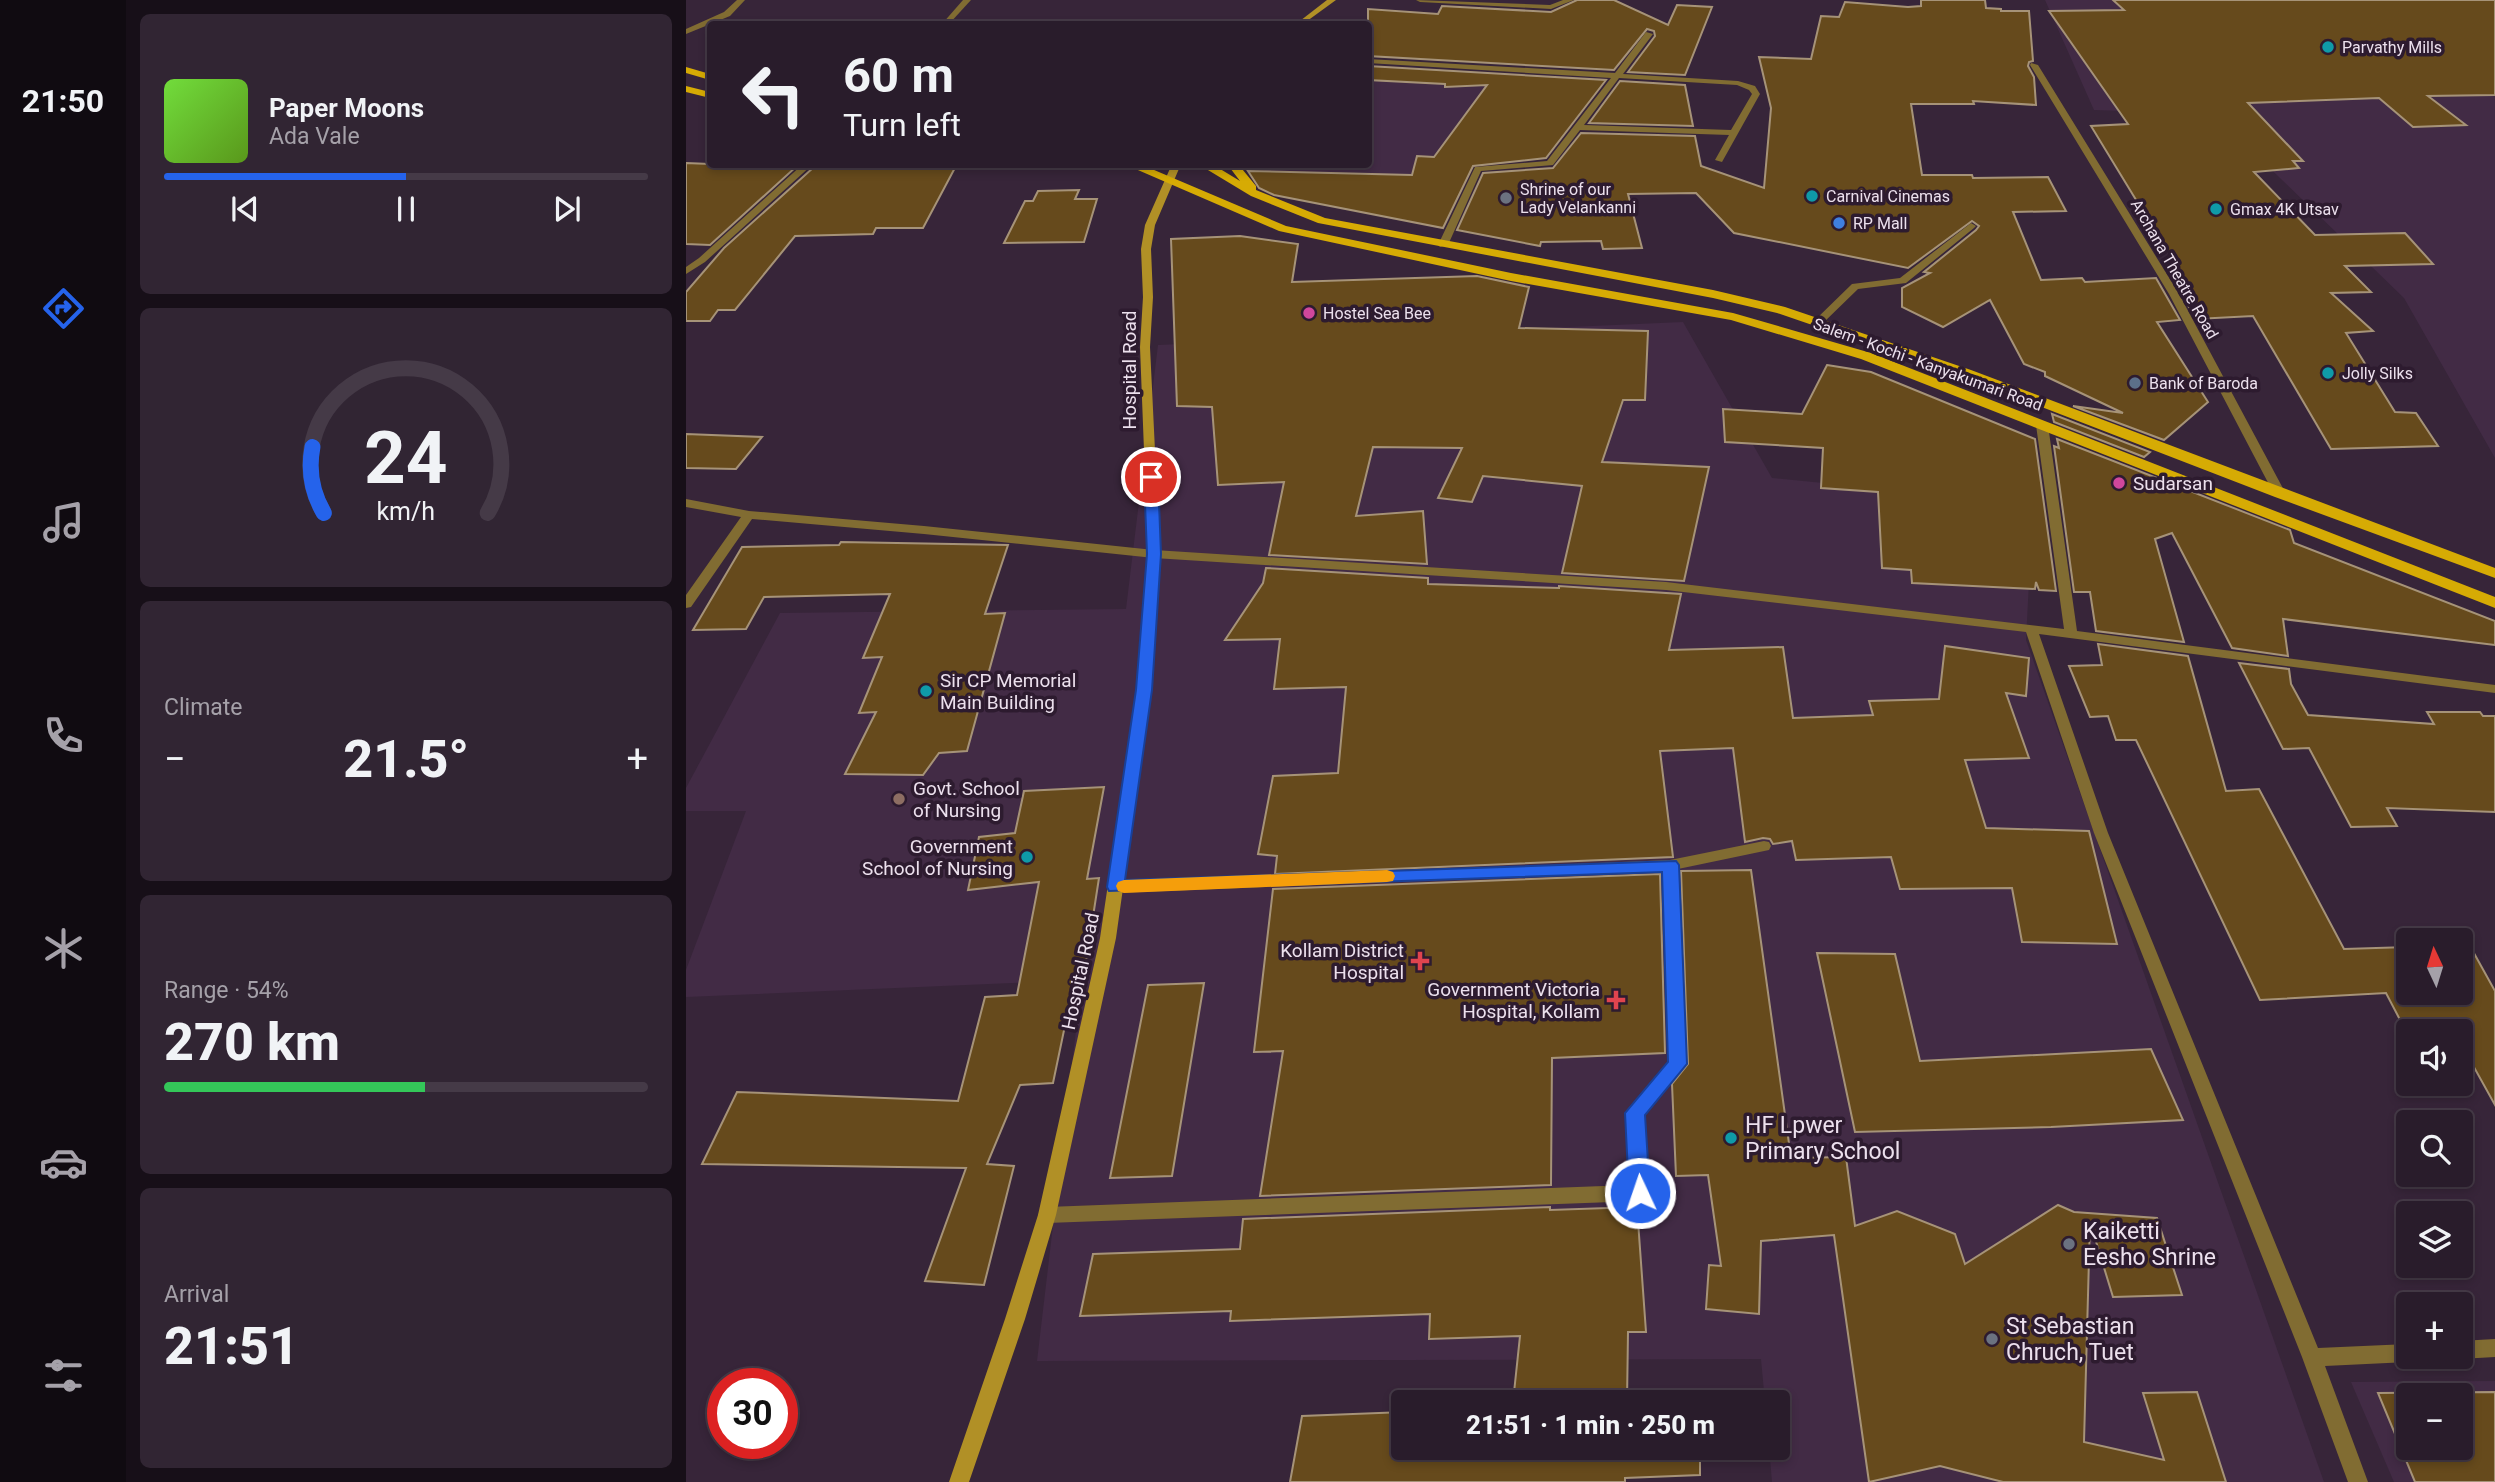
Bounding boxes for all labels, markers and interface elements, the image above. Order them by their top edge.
place label: Parvathy Mills [2342,38,2442,57]
marker: Parvathy Mills [2320,39,2336,55]
text: 60 m [843,47,954,104]
icon: left [728,49,819,140]
text: 21:50 [22,82,104,120]
text: Paper Moons [269,93,424,123]
text: Turn left [843,106,961,144]
text: Ada Vale [269,123,360,150]
place label: Shrine of our Lady Velankanni [1520,180,1636,217]
place label: Carnival Cinemas [1826,187,1950,206]
marker: Carnival Cinemas [1804,188,1820,204]
icon: previous [226,190,264,228]
icon: pause [387,190,425,228]
icon: next [548,190,586,228]
marker: Shrine of our Lady Velankanni [1498,190,1514,206]
street label: Archana Theatre Road [2127,196,2222,342]
place label: Gmax 4K Utsav [2230,200,2339,219]
marker: Gmax 4K Utsav [2208,201,2224,217]
place label: RP Mall [1853,214,1907,233]
marker: RP Mall [1831,215,1847,231]
icon: directions [39,284,88,333]
place label: Hostel Sea Bee [1323,304,1431,323]
marker: Hostel Sea Bee [1301,305,1317,321]
street label: Hospital Road [1118,311,1141,429]
street label: Salem - Kochi - Kanyakumari Road [1811,314,2045,415]
place label: Jolly Silks [2342,364,2413,383]
marker: Jolly Silks [2320,365,2336,381]
place label: Bank of Baroda [2149,374,2258,393]
marker: Bank of Baroda [2127,375,2143,391]
text: 24 [364,416,448,502]
pin [1121,447,1181,507]
icon: arrive [1132,458,1170,496]
place label: Sudarsan [2133,472,2213,495]
marker: Sudarsan [2111,475,2127,491]
text: km/h [377,497,435,526]
icon: music [39,498,88,547]
place label: Sir CP Memorial Main Building [940,669,1076,714]
marker: Sir CP Memorial Main Building [918,683,934,699]
text: Climate [164,694,243,721]
icon: phone [39,711,88,760]
text: 21.5° [343,729,469,790]
text: − [164,737,186,781]
text: + [626,737,648,781]
place label: Govt. School of Nursing [913,777,1020,822]
marker: Govt. School of Nursing [891,791,907,807]
place label: Government School of Nursing [862,835,1013,880]
marker: Government School of Nursing [1019,849,1035,865]
street label: Hospital Road [1057,911,1104,1032]
icon: climate [39,924,88,973]
north arrow [2396,928,2473,1004]
map controls [2396,928,2473,1460]
place label: Kollam District Hospital [1280,939,1404,984]
marker: Kollam District Hospital [1410,951,1430,971]
text: Range · 54% [164,977,289,1004]
place label: Government Victoria Hospital, Kollam [1427,978,1600,1023]
marker: Government Victoria Hospital, Kollam [1606,990,1626,1010]
text: 270 km [164,1012,340,1073]
button: sound [2396,1019,2473,1096]
button: search [2396,1110,2473,1187]
place label: HF Lpwer Primary School [1745,1112,1900,1165]
marker: HF Lpwer Primary School [1723,1130,1739,1146]
icon: car [39,1138,88,1187]
position arrow [1603,1156,1677,1230]
button: layers [2396,1201,2473,1278]
place label: Kaiketti Eesho Shrine [2083,1218,2216,1271]
marker: Kaiketti Eesho Shrine [2061,1236,2077,1252]
text: Arrival [164,1281,229,1308]
button: + [2396,1292,2473,1369]
place label: St Sebastian Chruch, Tuet [2006,1313,2134,1366]
text: 21:51 [164,1316,299,1377]
marker: St Sebastian Chruch, Tuet [1984,1331,2000,1347]
icon: filters [39,1351,88,1400]
speed limit sign: 30 [707,1368,798,1459]
button: − [2396,1383,2473,1460]
text: 21:51 · 1 min · 250 m [1466,1410,1715,1440]

